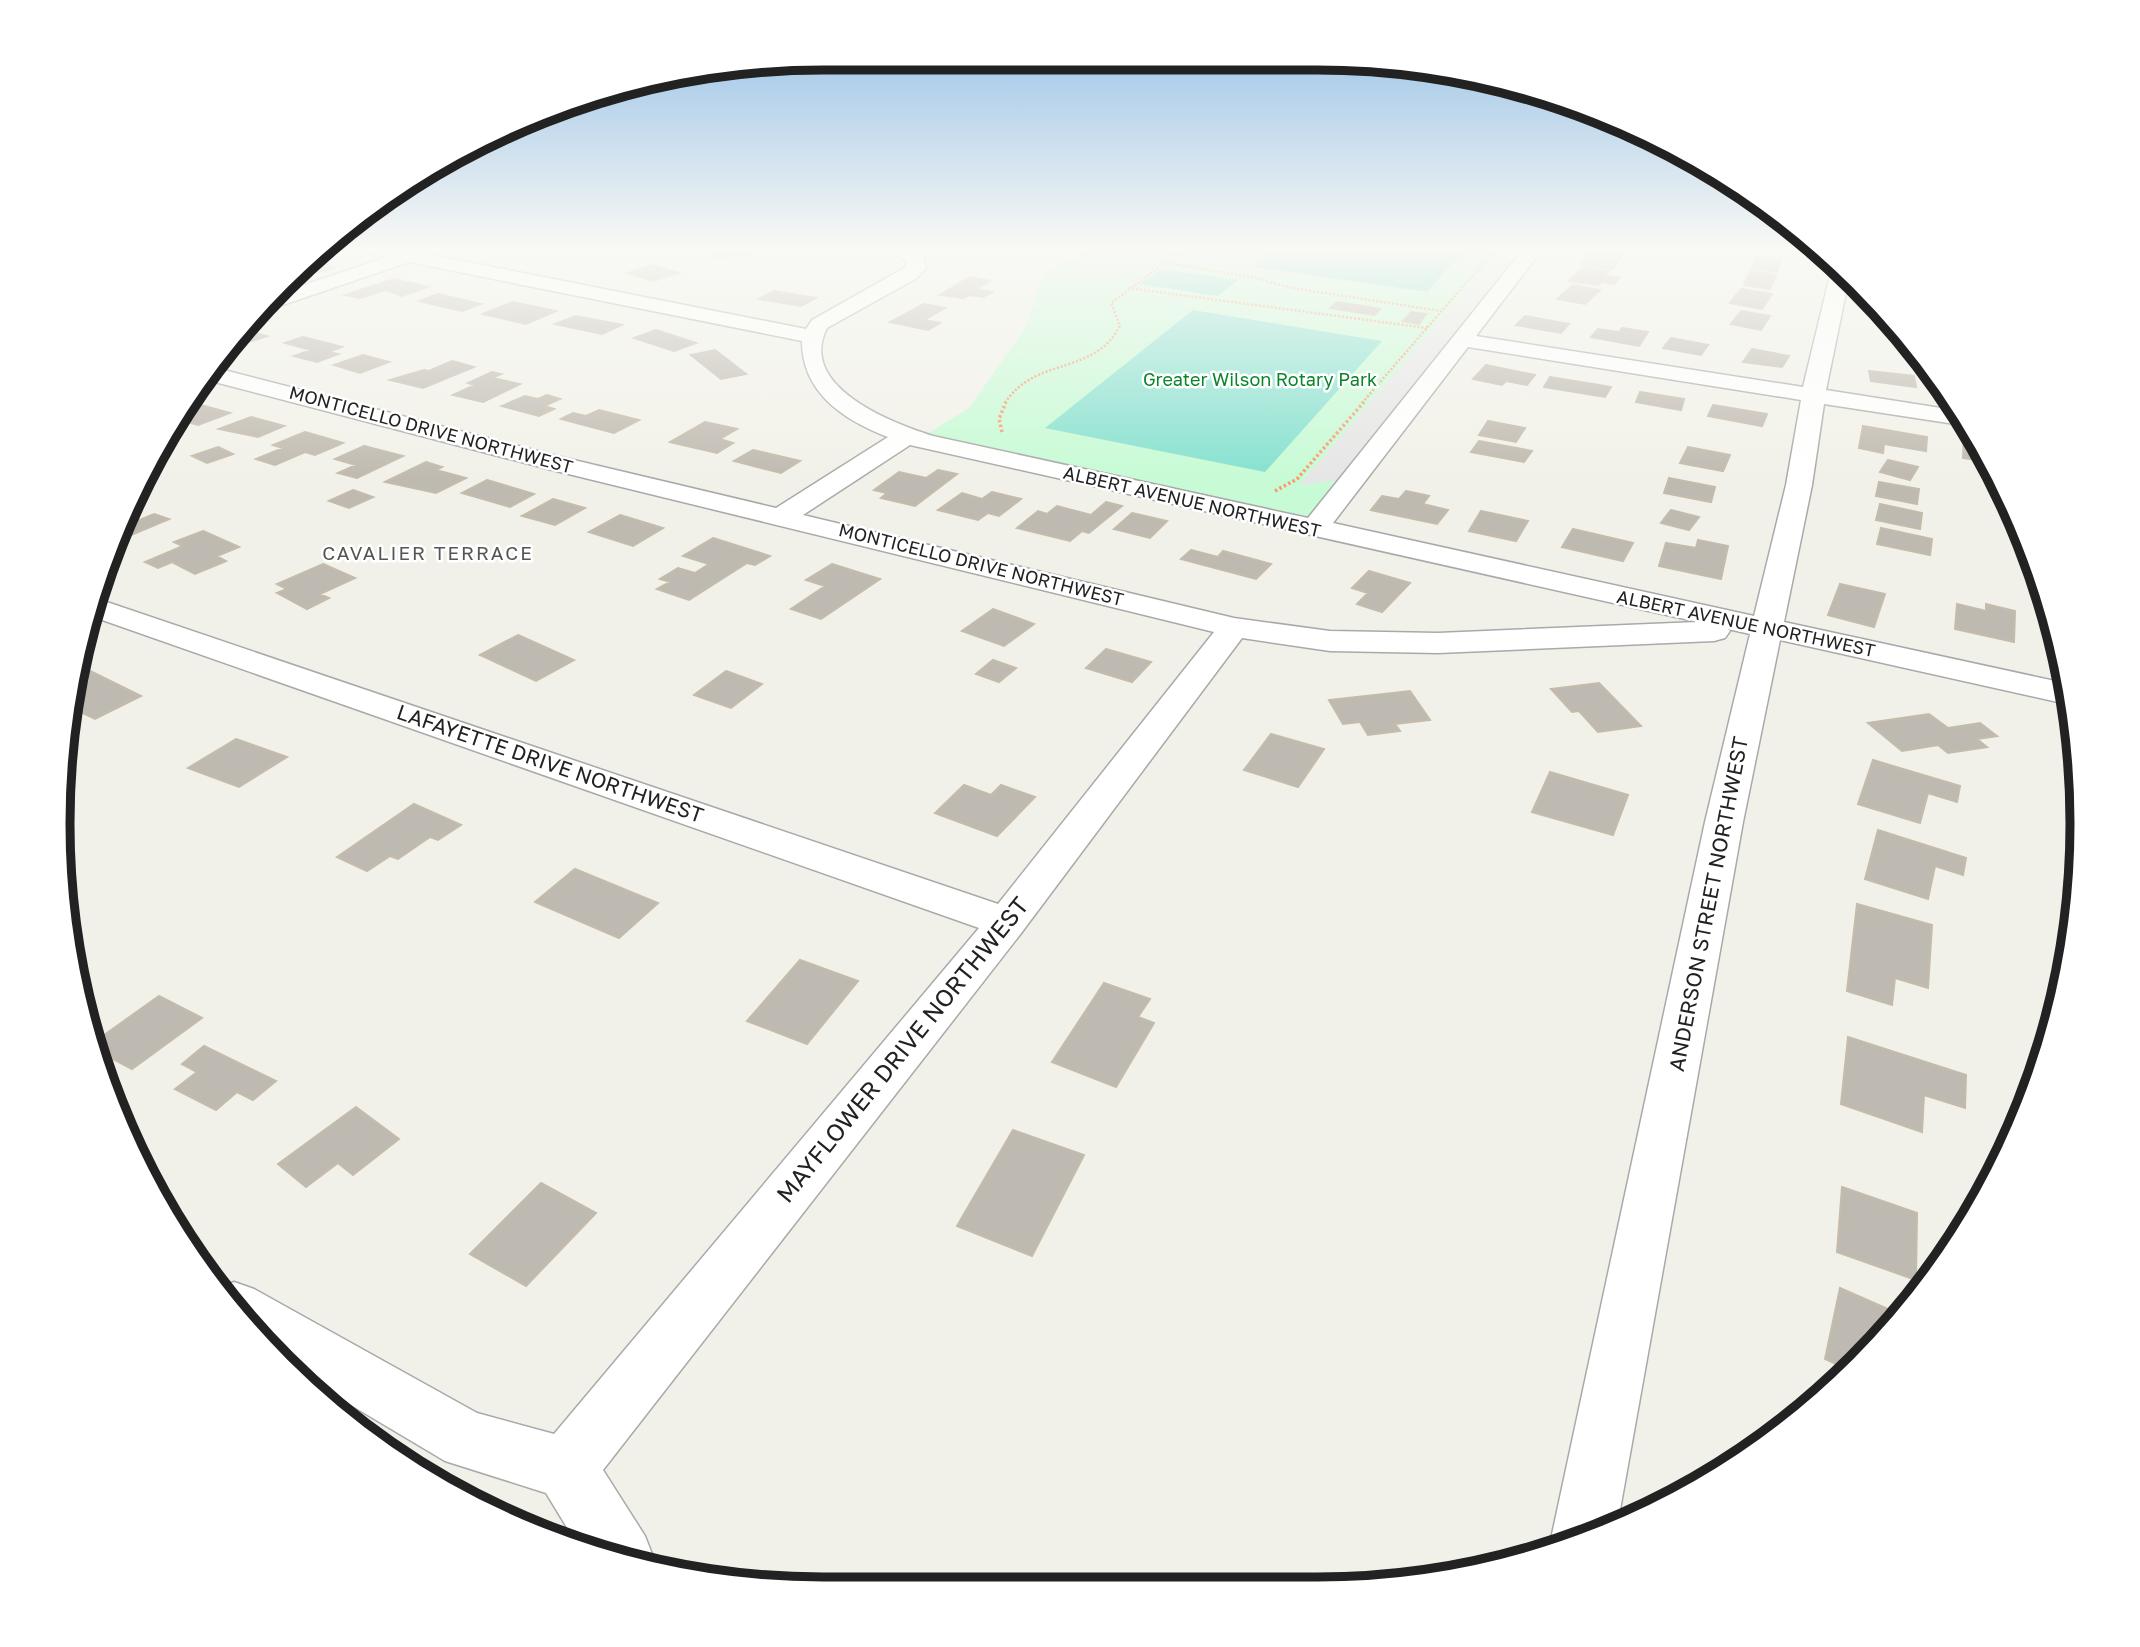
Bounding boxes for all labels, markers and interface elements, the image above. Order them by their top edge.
park label: Greater Wilson Rotary Park [1143,368,1377,390]
street label: MONTICELLO DRIVE NORTHWEST [287,381,576,478]
street label: ALBERT AVENUE NORTHWEST [1061,461,1323,541]
street label: MONTICELLO DRIVE NORTHWEST [837,518,1126,610]
district label: CAVALIER TERRACE [322,541,534,564]
street label: ALBERT AVENUE NORTHWEST [1615,585,1877,661]
street label: LAFAYETTE DRIVE NORTHWEST [394,698,707,828]
street label: ANDERSON STREET NORTHWEST [1663,734,1753,1073]
street label: MAYFLOWER DRIVE NORTHWEST [770,890,1034,1208]

